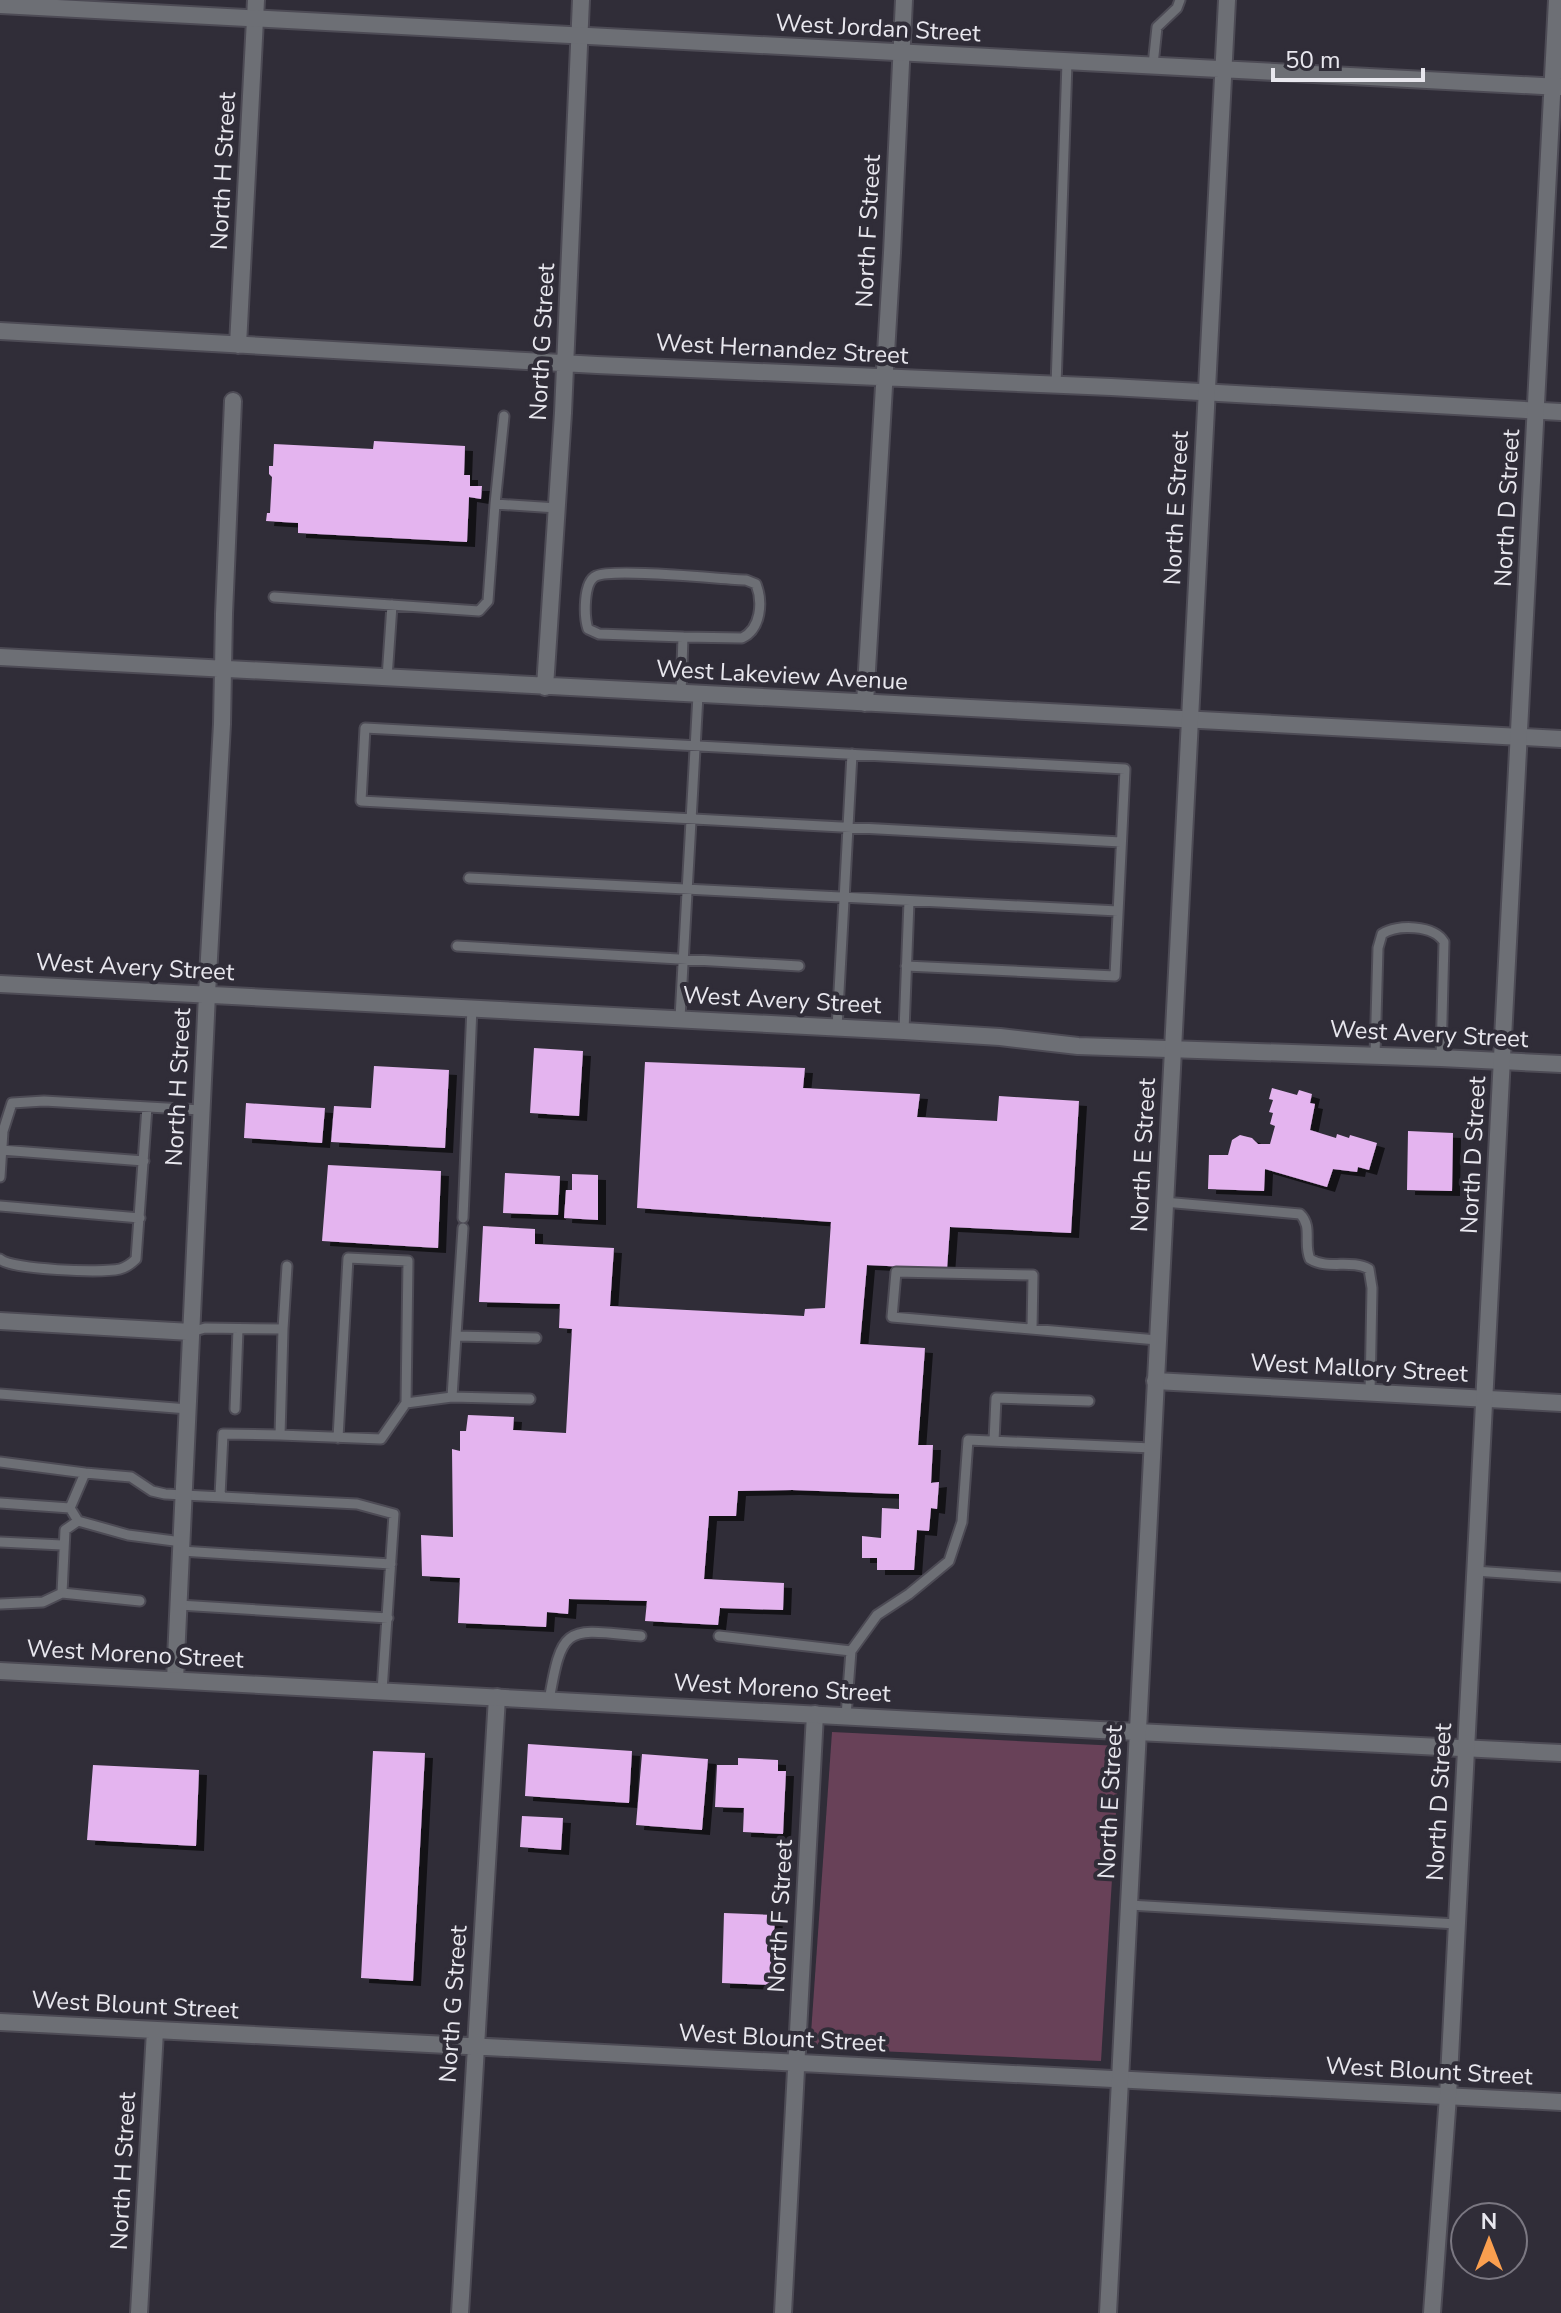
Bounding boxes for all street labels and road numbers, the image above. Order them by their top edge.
street label: West Jordan Street [775,7,982,49]
street label: North H Street [203,90,243,251]
street label: North F Street [848,153,888,308]
street label: North G Street [522,262,562,422]
street label: West Hernandez Street [655,326,910,372]
street label: North D Street [1487,428,1527,588]
street label: North E Street [1156,430,1196,586]
street label: West Lakeview Avenue [655,652,909,698]
street label: West Avery Street [35,946,236,988]
street label: West Avery Street [682,979,883,1021]
street label: North H Street [158,1006,198,1167]
street label: West Avery Street [1329,1013,1530,1055]
street label: North D Street [1453,1075,1493,1235]
street label: North E Street [1123,1077,1163,1233]
street label: West Mallory Street [1249,1346,1469,1390]
street label: West Moreno Street [26,1632,245,1676]
street label: West Moreno Street [673,1666,892,1710]
street label: North D Street [1419,1722,1459,1882]
street label: North E Street [1090,1724,1130,1880]
street label: North F Street [760,1838,800,1993]
street label: North G Street [432,1924,474,2084]
street label: West Blount Street [31,1984,240,2026]
street label: West Blount Street [678,2017,887,2059]
street label: West Blount Street [1325,2050,1534,2092]
street label: North H Street [103,2090,143,2251]

